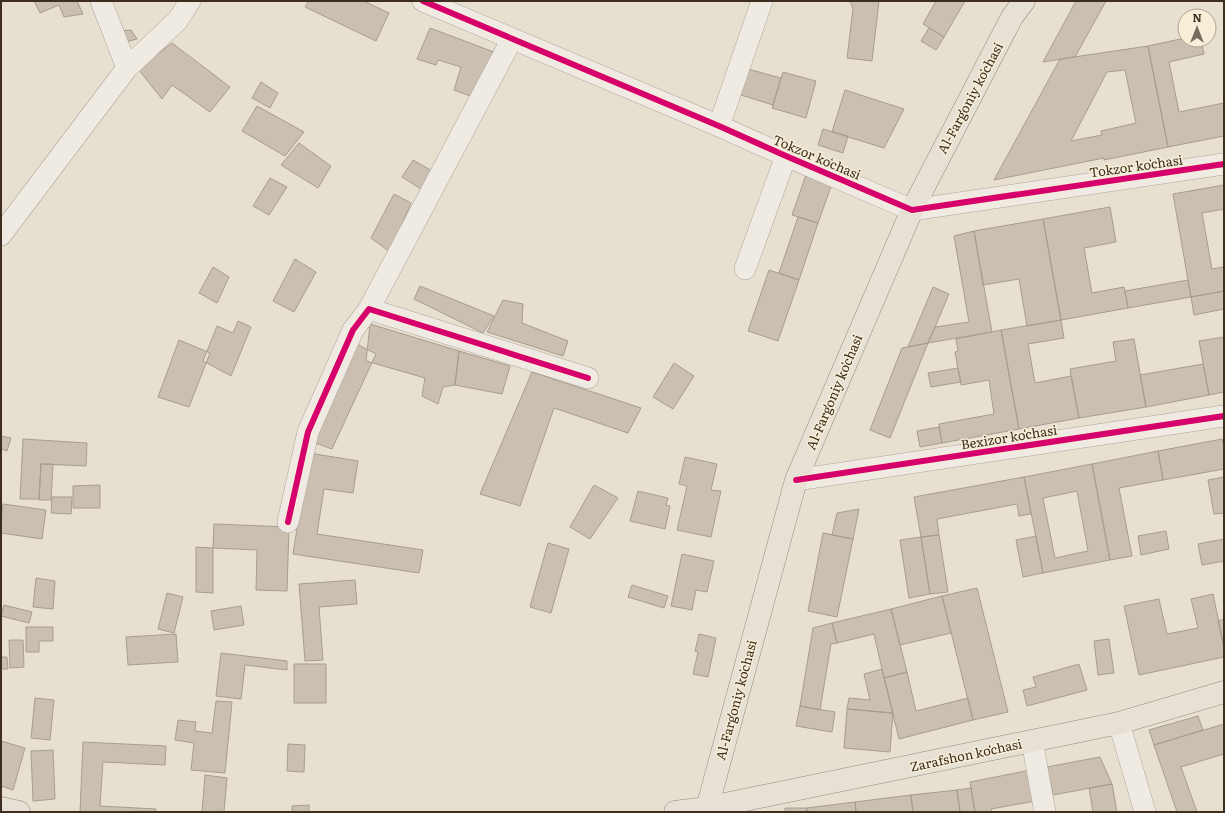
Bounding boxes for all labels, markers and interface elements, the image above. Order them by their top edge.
north arrow [1177,8,1217,48]
text: N [1192,9,1202,25]
street label: Al-Fargʻoniy koʻchasi [932,38,1007,157]
street label: Tokzor koʻchasi [770,129,865,184]
street label: Tokzor koʻchasi [1088,149,1184,181]
street label: Al-Fargʻoniy koʻchasi [801,330,867,453]
street label: Bexizor koʻchasi [960,419,1059,453]
street label: Al-Fargʻoniy koʻchasi [710,637,761,762]
street label: Zarafshon koʻchasi [908,733,1024,776]

